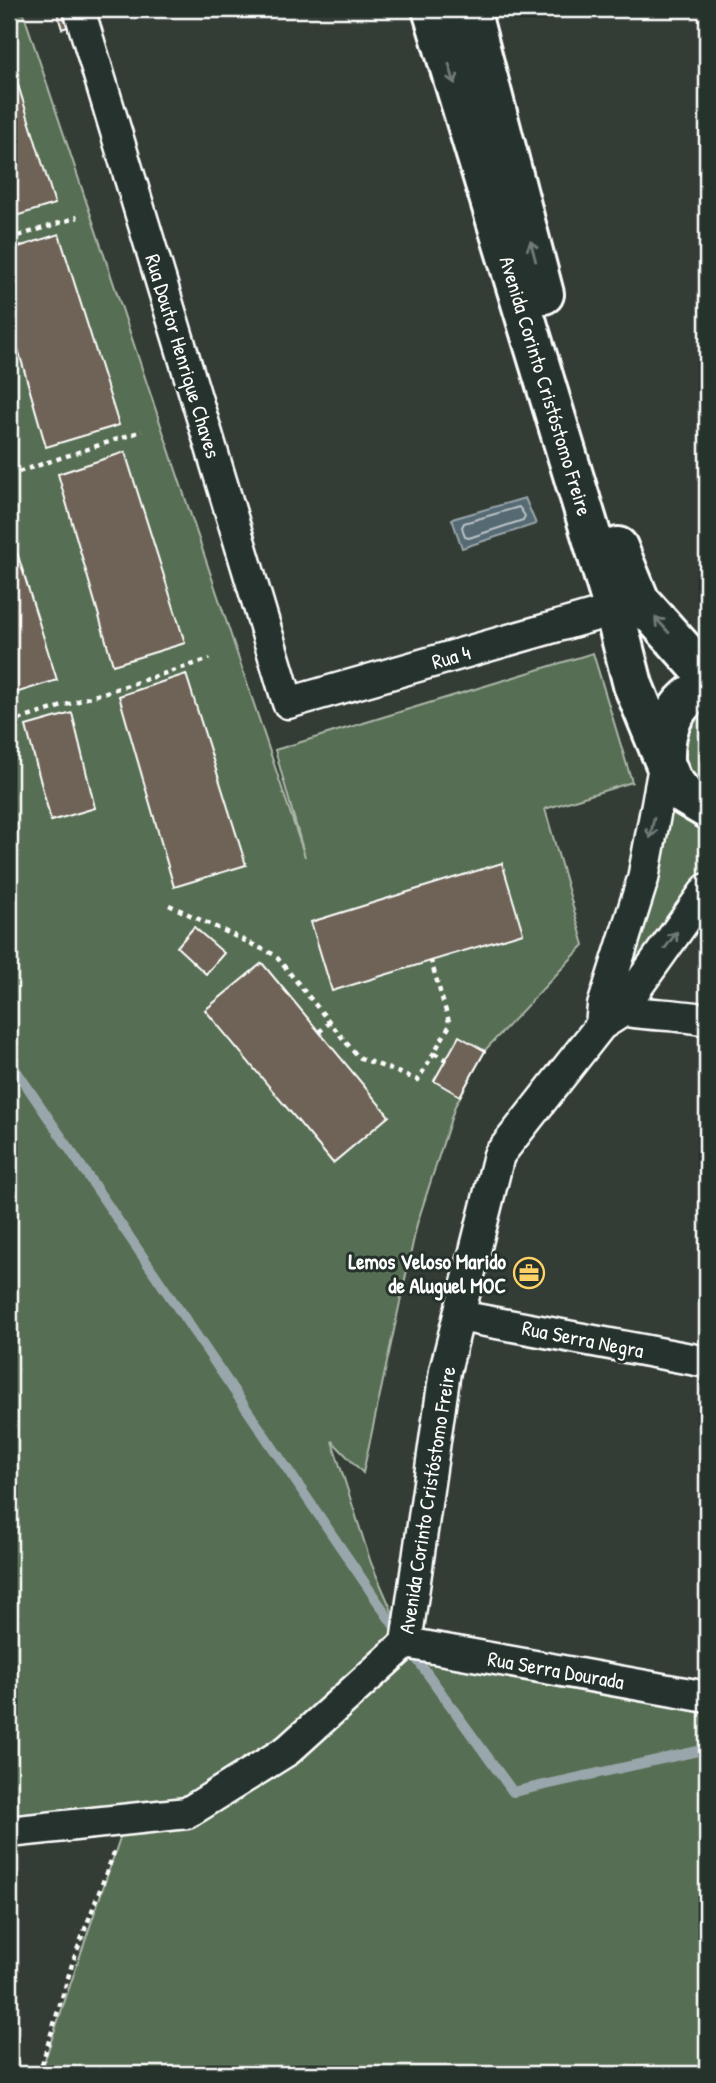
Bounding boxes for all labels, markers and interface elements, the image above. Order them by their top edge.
one-way arrow [446,63,459,85]
one-way arrow [526,240,539,263]
street label: Rua Doutor Henrique Chaves [138,251,228,461]
street label: Avenida Corinto Cristóstomo Freire [493,253,599,519]
one-way arrow [653,617,670,634]
street label: Rua 4 [428,638,474,676]
one-way arrow [645,816,659,839]
one-way arrow [664,931,678,950]
place label: Lemos Veloso Marido de Aluguel MOC [348,1247,507,1301]
office icon: Lemos Veloso Marido de Aluguel MOC [512,1256,546,1290]
street label: Rua Serra Negra [520,1313,646,1365]
street label: Avenida Corinto Cristóstomo Freire [392,1364,462,1636]
street label: Rua Serra Dourada [486,1644,626,1696]

